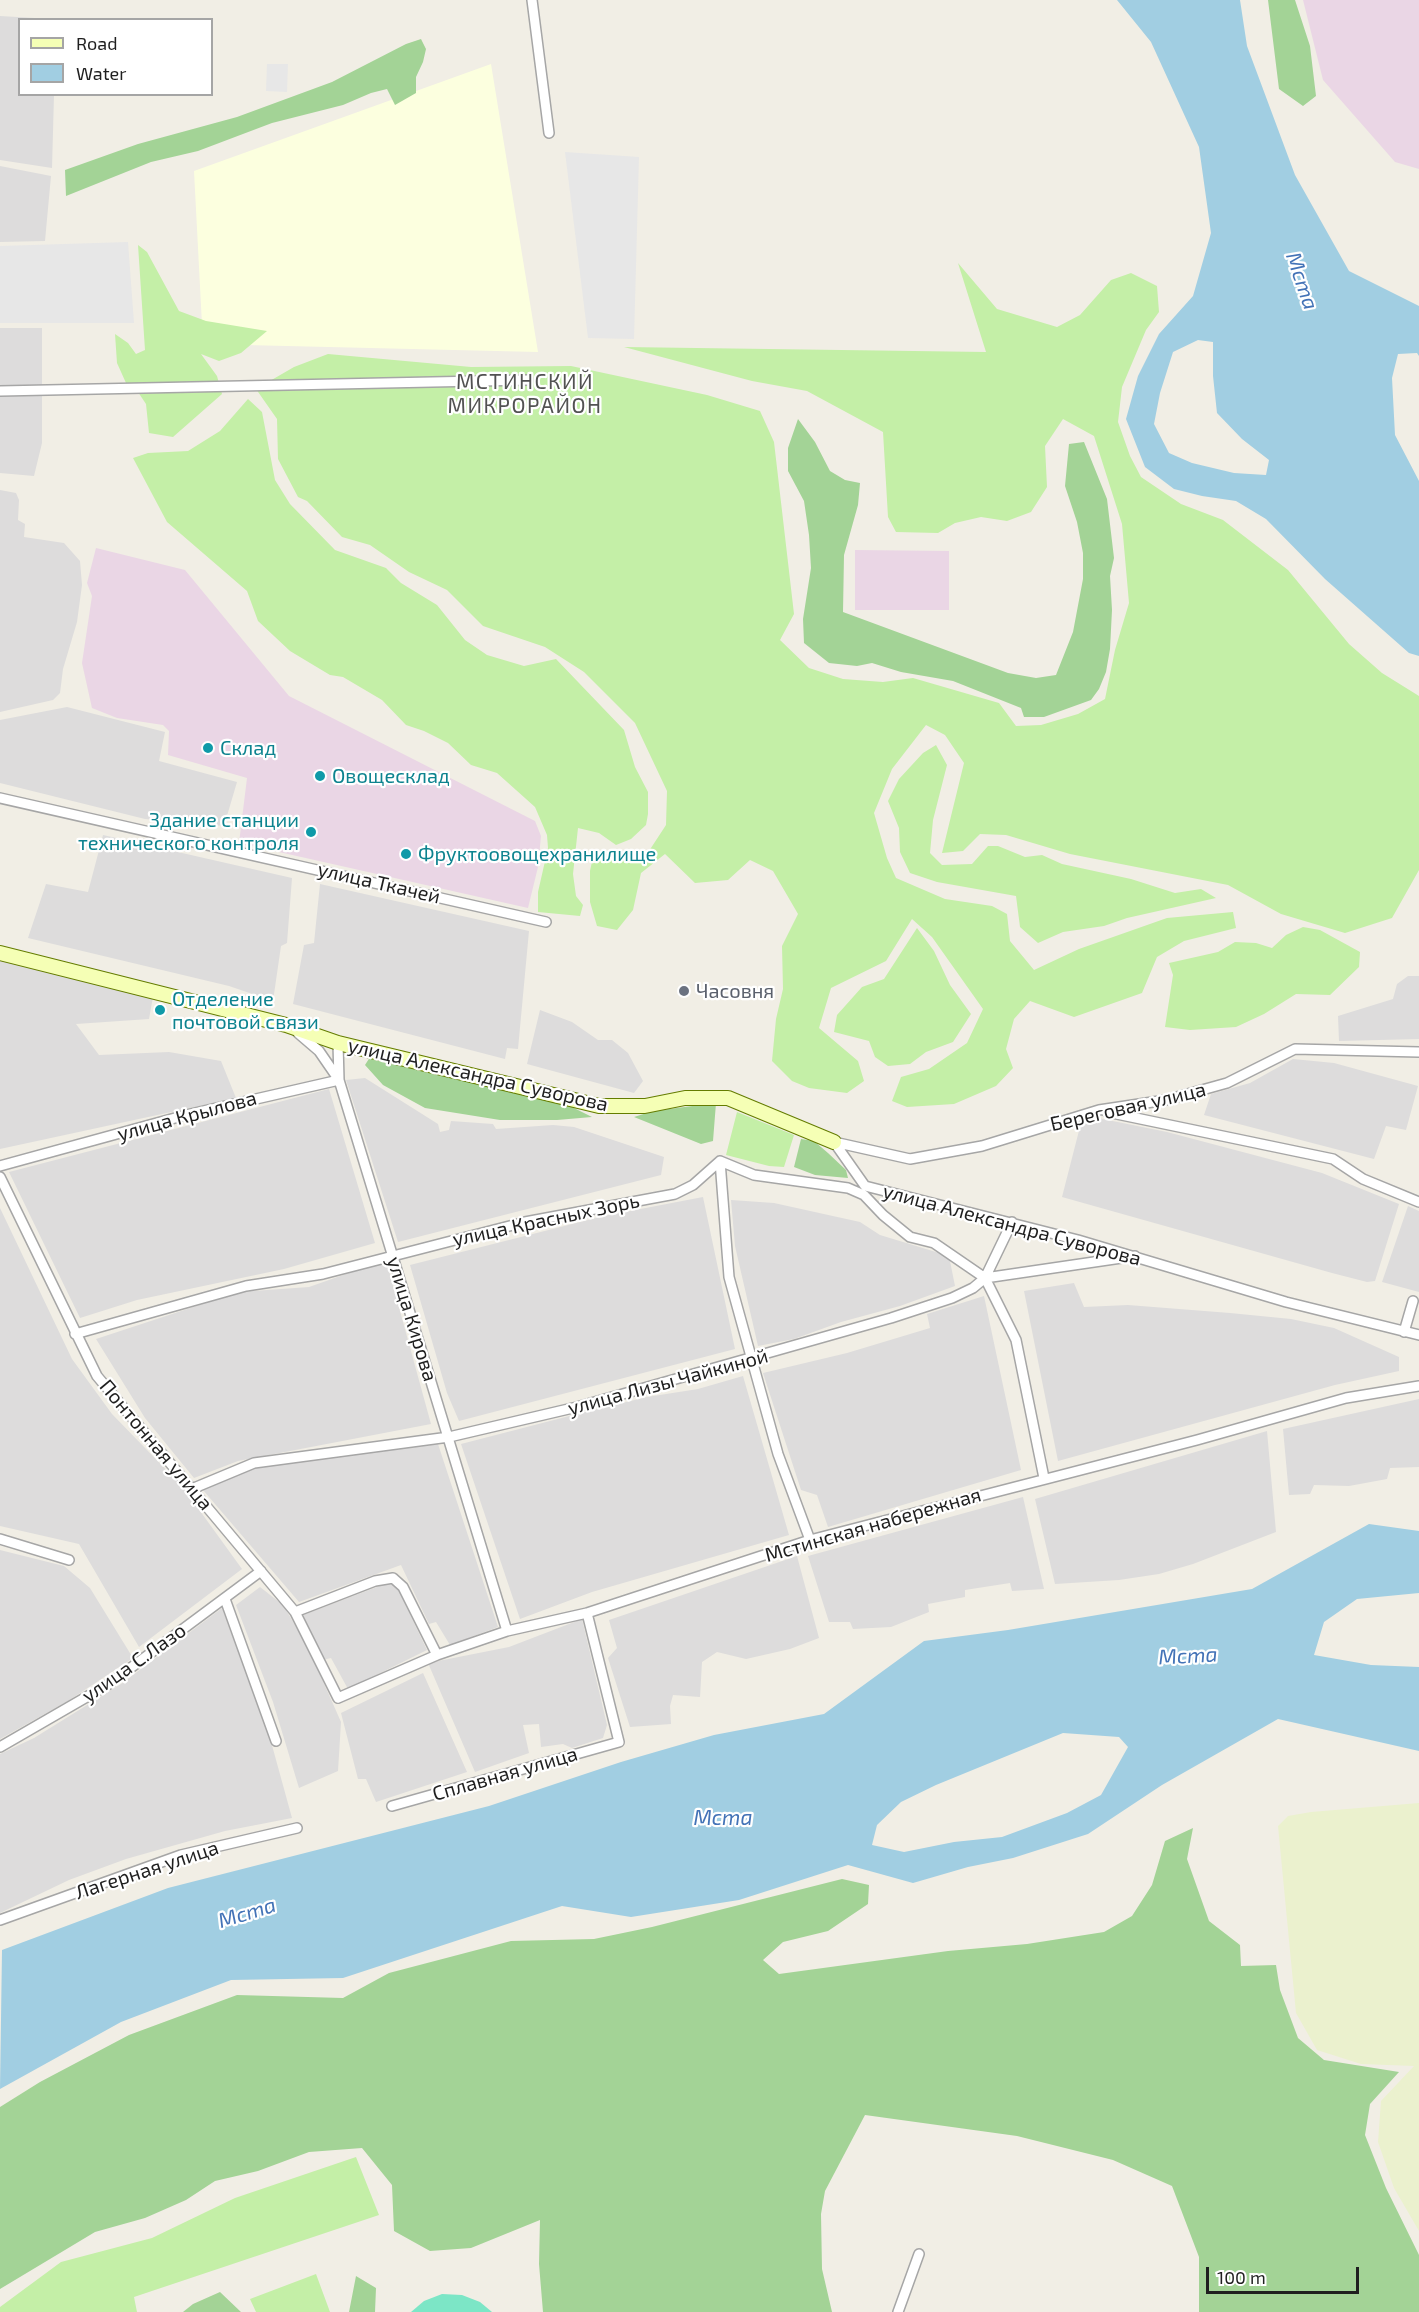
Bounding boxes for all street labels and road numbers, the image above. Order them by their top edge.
street label: улица Ткачей [315,857,443,909]
street label: улица Александра Суворова [346,1033,610,1117]
street label: Береговая улица [1048,1077,1208,1137]
street label: улица Крылова [115,1086,259,1146]
street label: улица Александра Суворова [880,1179,1144,1271]
street label: улица Красных Зорь [450,1188,642,1252]
street label: улица Кирова [382,1254,442,1384]
street label: улица Лизы Чайкиной [565,1344,771,1420]
street label: Понтонная улица [94,1375,218,1515]
street label: Мстинская набережная [762,1483,984,1567]
street label: улица С.Лазо [77,1618,191,1708]
street label: Сплавная улица [430,1742,580,1806]
street label: Лагерная улица [72,1835,222,1905]

